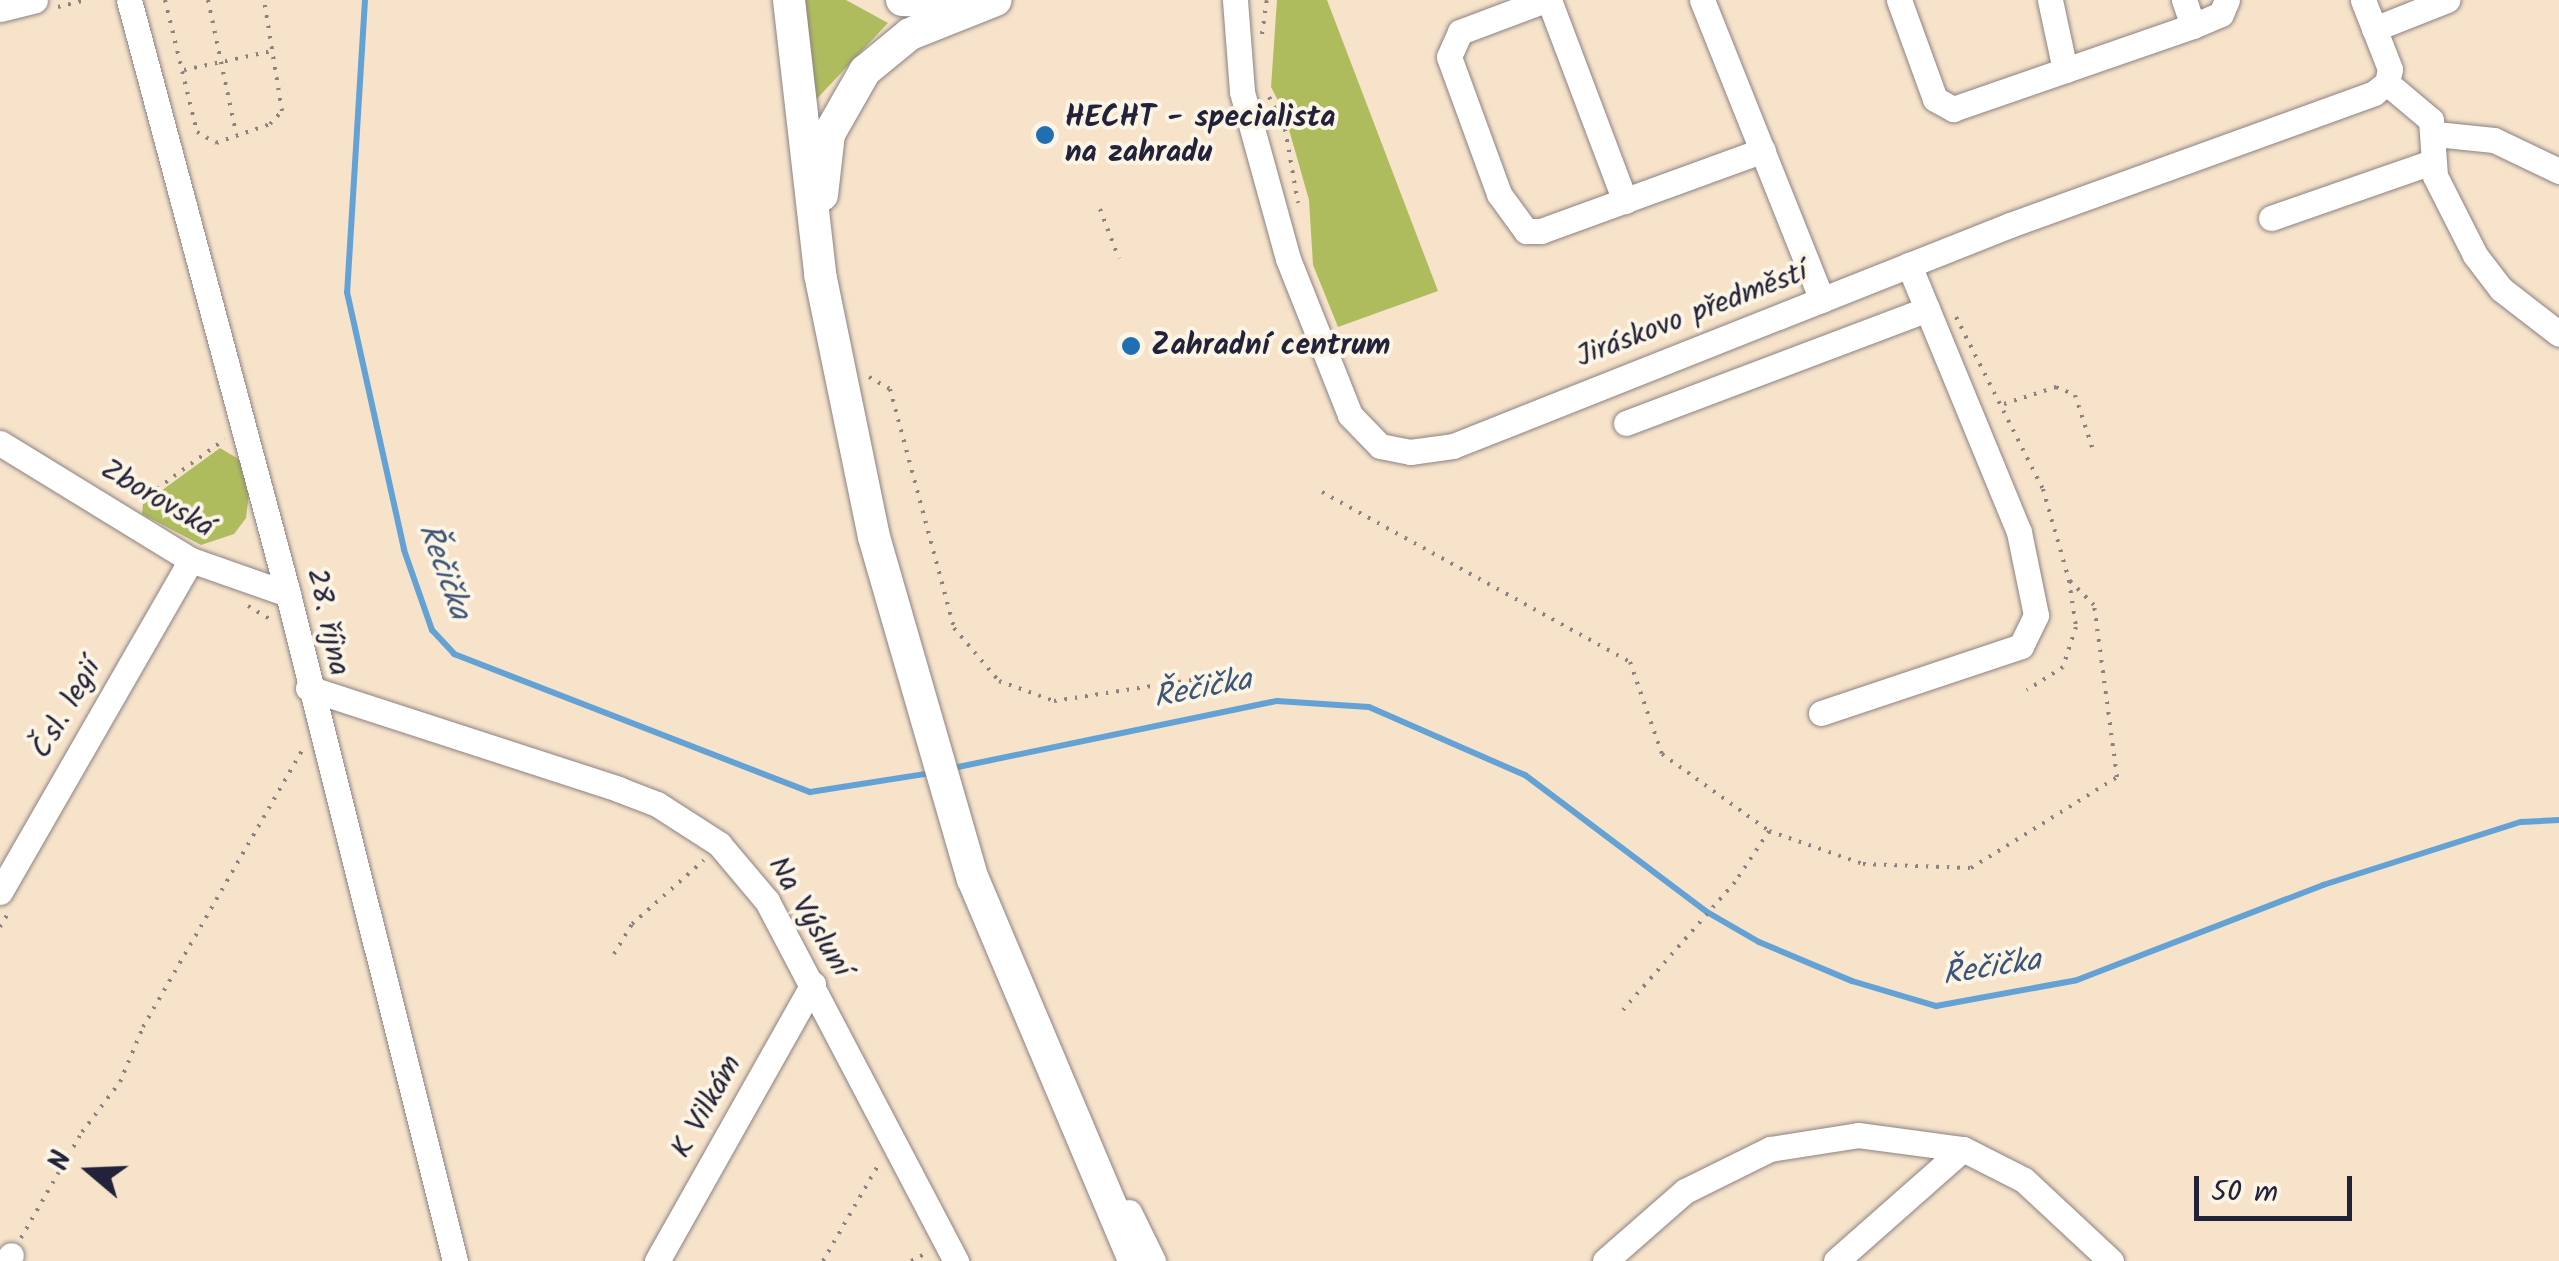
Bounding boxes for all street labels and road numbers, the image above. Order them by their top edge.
street label: Jiráskovo předměstí [1571,254,1813,376]
street label: Zborovská [94,452,220,546]
street label: 28. října [297,565,357,679]
street label: Čsl. legií [24,653,110,765]
street label: Na Výsluní [759,850,859,984]
street label: K Vilkám [664,1049,750,1165]

